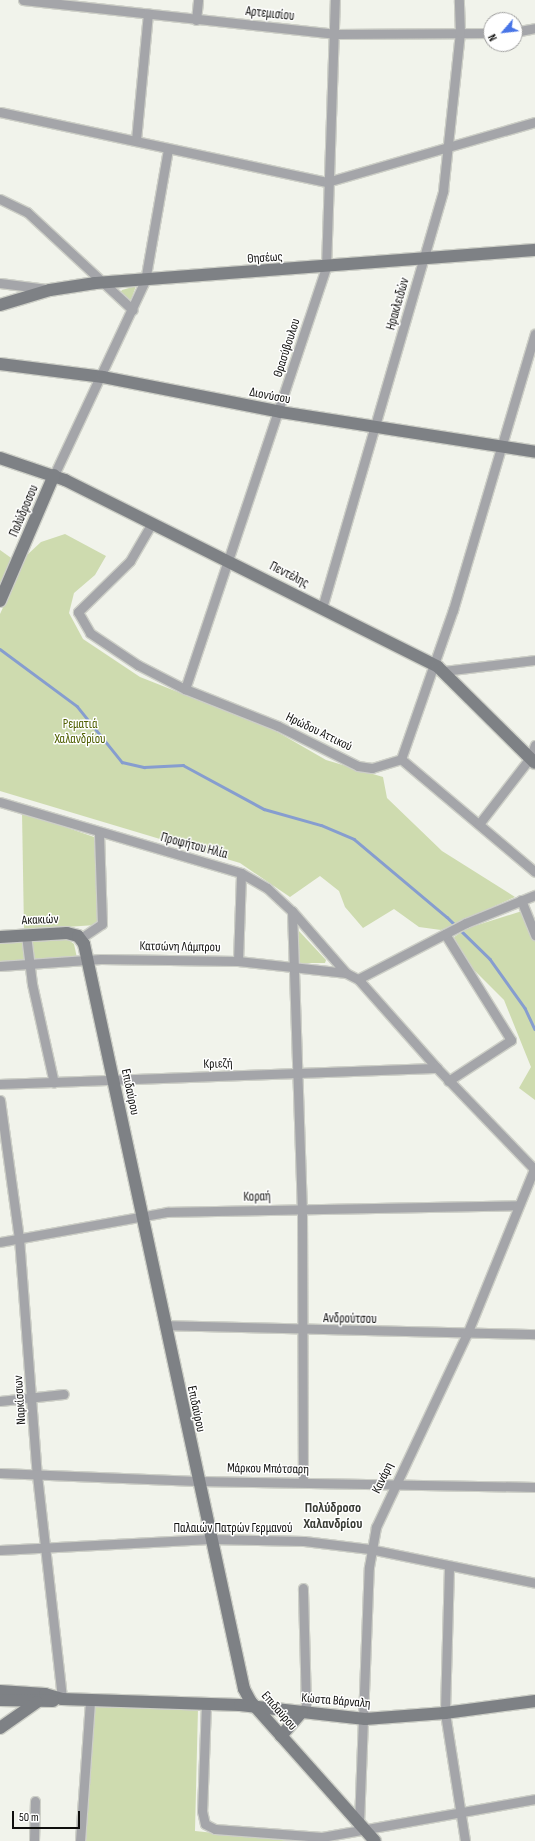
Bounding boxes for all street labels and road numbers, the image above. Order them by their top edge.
street label: Αρτεμισίου [245,4,295,24]
street label: Θησέως [247,249,283,267]
street label: Ηρακλειδών [383,276,413,332]
street label: Θρασύβουλου [270,317,304,379]
street label: Διονύσου [248,384,292,408]
street label: Πολύδροσου [6,483,42,539]
street label: Πεντέλης [267,559,311,591]
street label: Ηρώδου Αττικού [283,709,355,755]
street label: Προφήτου Ηλία [159,830,229,862]
street label: Ακακιών [21,912,59,928]
street label: Κατσώνη Λάμπρου [139,938,221,956]
street label: Κριεζή [203,1056,233,1072]
street label: Επιδαύρου [118,1068,142,1116]
street label: Κοραή [243,1189,271,1205]
street label: Ανδρούτσου [323,1311,377,1327]
street label: Ναρκίσσων [10,1375,30,1425]
street label: Επιδαύρου [184,1385,208,1433]
street label: Μάρκου Μπότσαρη [227,1460,309,1478]
street label: Κανάρη [369,1460,397,1496]
street label: Παλαιών Πατρών Γερμανού [173,1520,293,1536]
street label: Επιδαύρου [258,1688,300,1734]
street label: Κώστα Βάρναλη [301,1690,371,1712]

